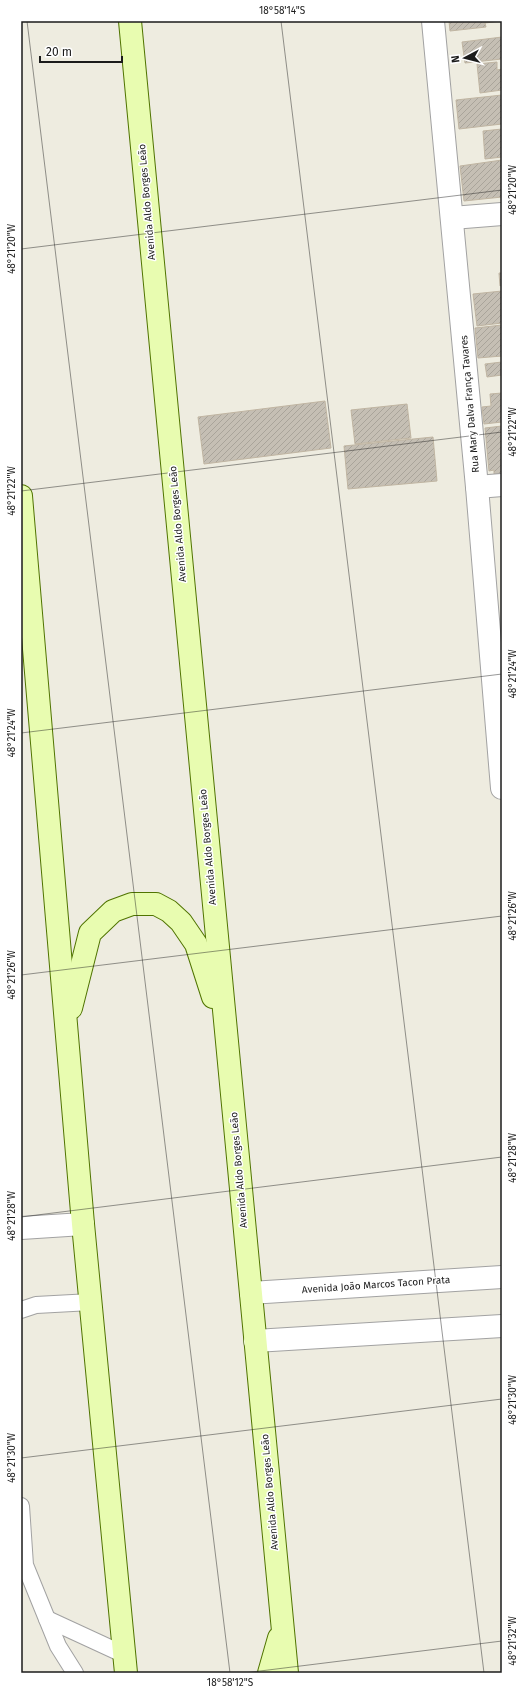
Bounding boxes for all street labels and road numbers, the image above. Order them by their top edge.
street label: Avenida Aldo Borges Leão [136,143,158,261]
street label: Rua Mary Dalva França Tavares [458,334,482,473]
street label: Avenida Aldo Borges Leão [167,465,189,583]
street label: Avenida Aldo Borges Leão [197,788,219,906]
street label: Avenida Aldo Borges Leão [228,1111,250,1229]
street label: Avenida João Marcos Tacon Prata [301,1274,451,1296]
street label: Avenida Aldo Borges Leão [259,1433,281,1551]

